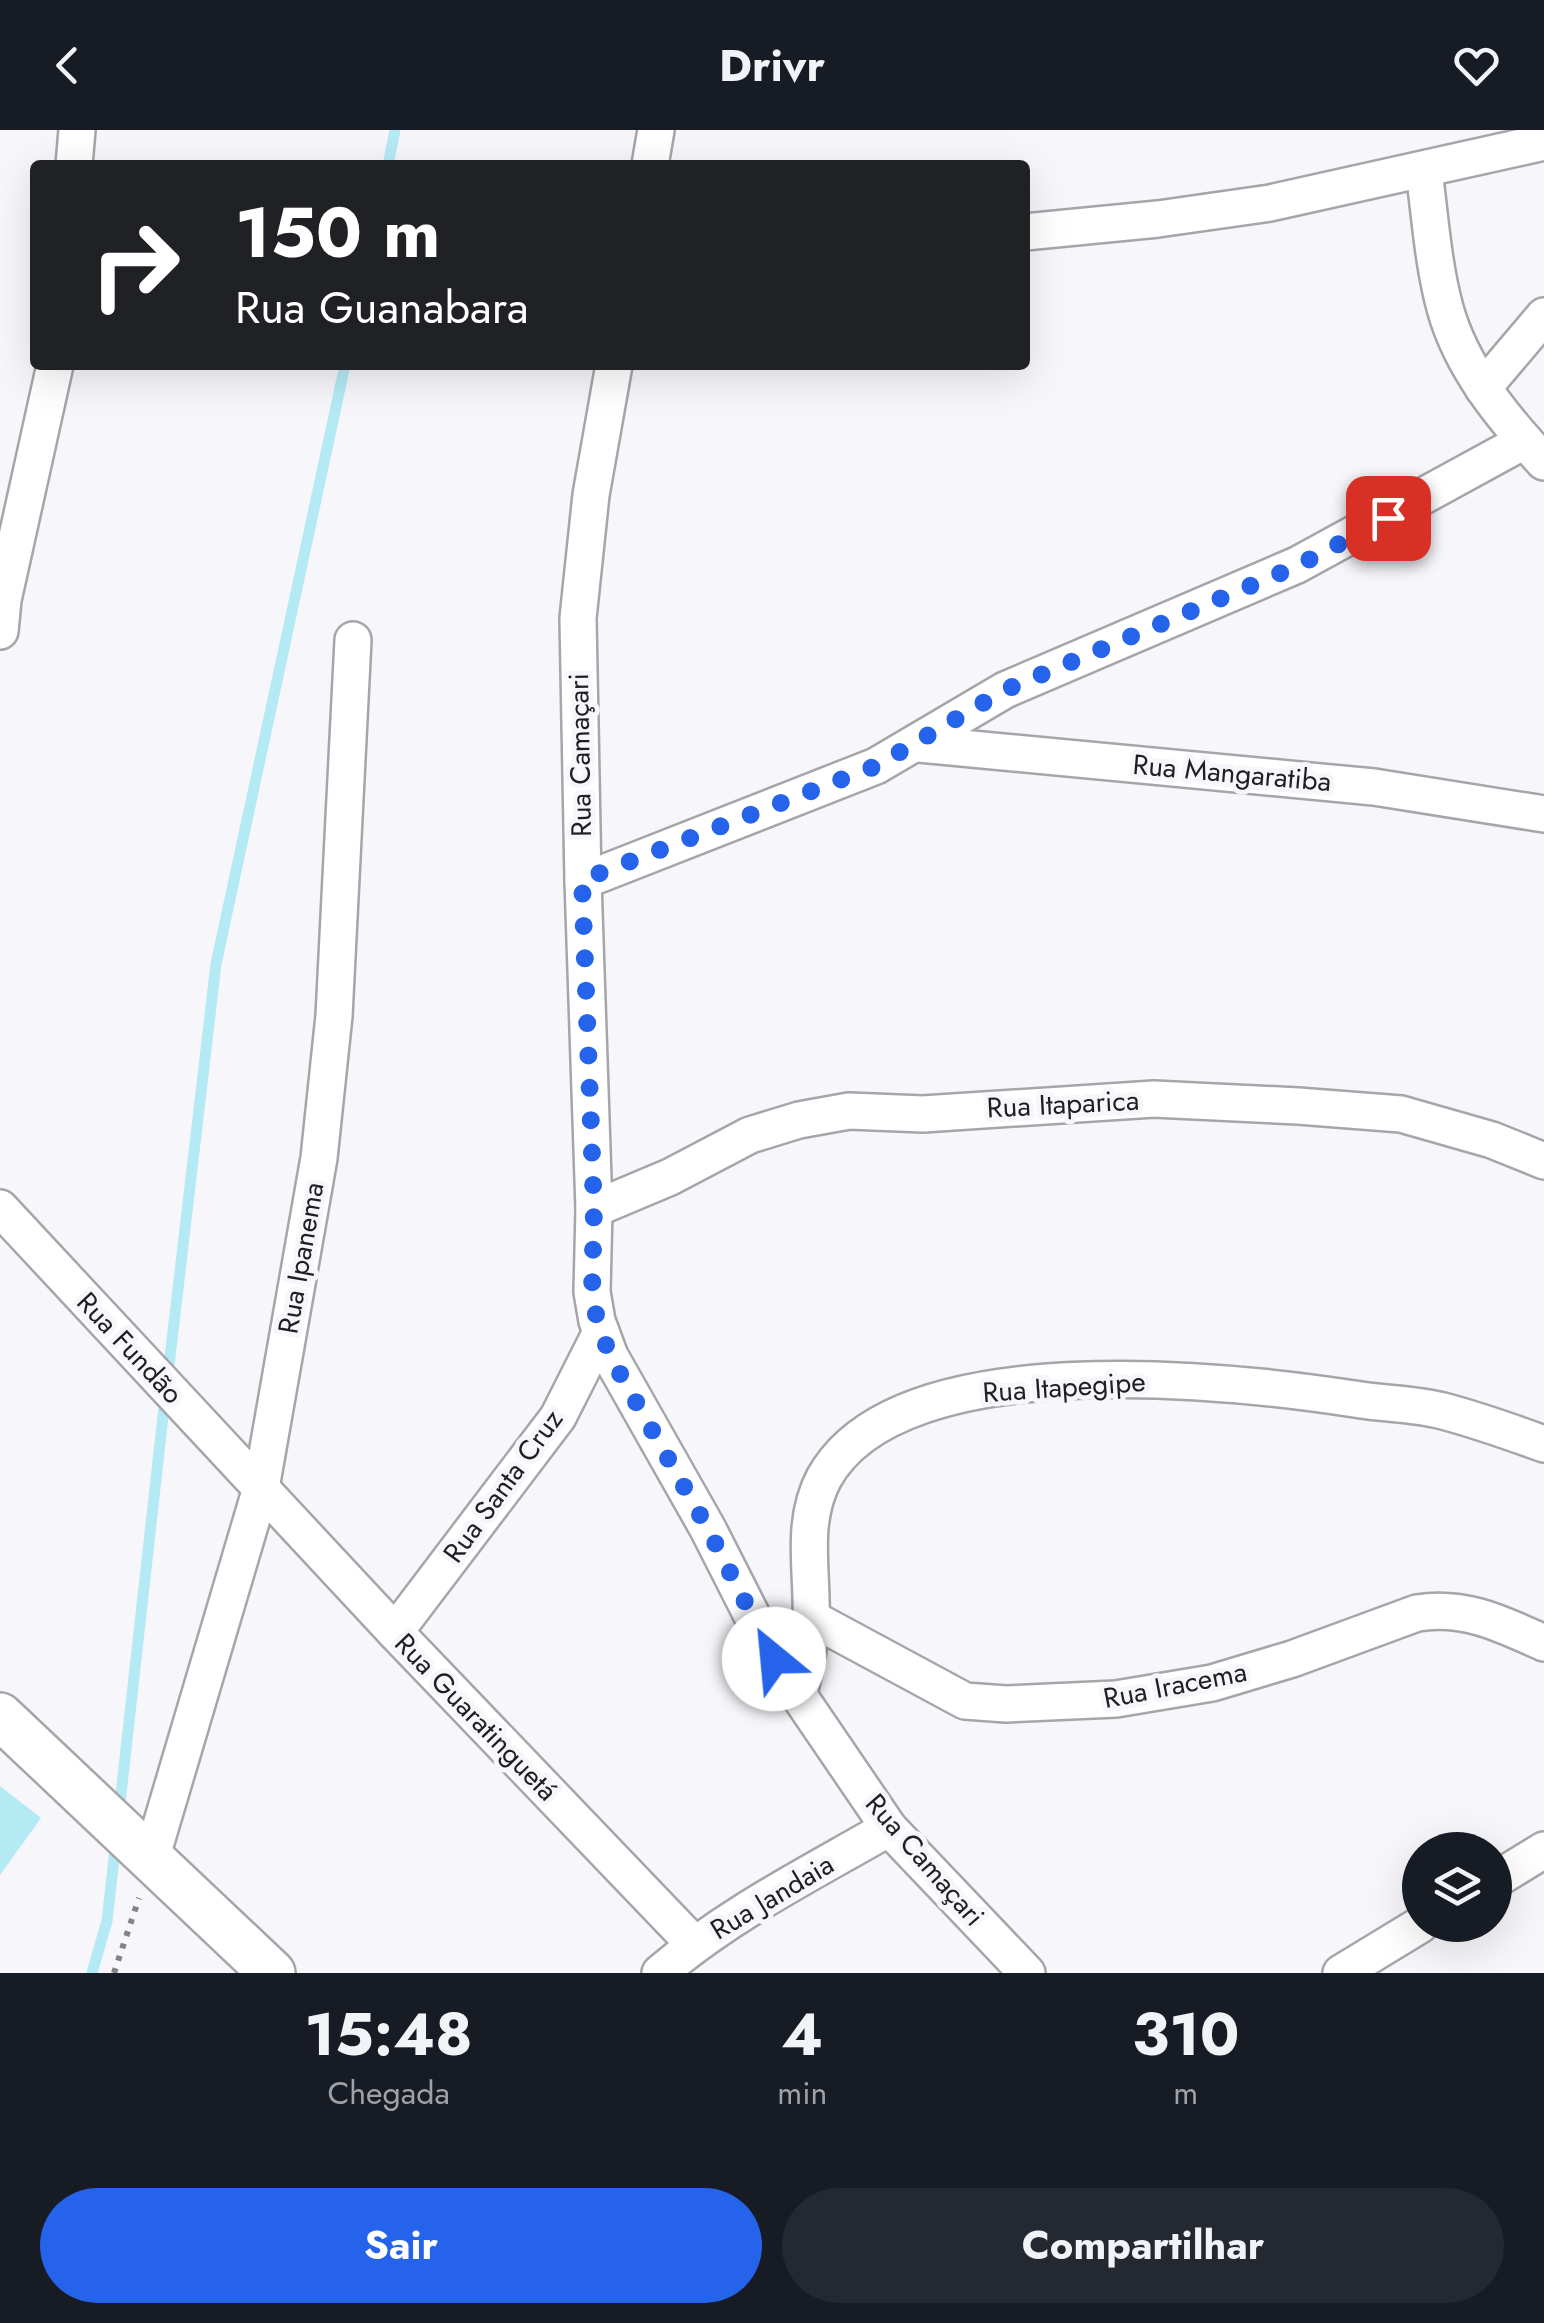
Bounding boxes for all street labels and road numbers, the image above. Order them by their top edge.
street label: Rua Camaçari [558,673,602,837]
street label: Rua Mangaratiba [1131,744,1333,802]
street label: Rua Itaparica [986,1080,1140,1128]
street label: Rua Ipanema [268,1179,334,1337]
street label: Rua Fundão [67,1283,193,1413]
street label: Rua Itapegipe [981,1361,1147,1413]
street label: Rua Santa Cruz [433,1401,573,1571]
street label: Rua Guaratinguetá [385,1624,567,1810]
street label: Rua Iracema [1100,1651,1250,1719]
street label: Rua Camaçari [856,1785,994,1935]
street label: Rua Jandaia [703,1844,841,1950]

